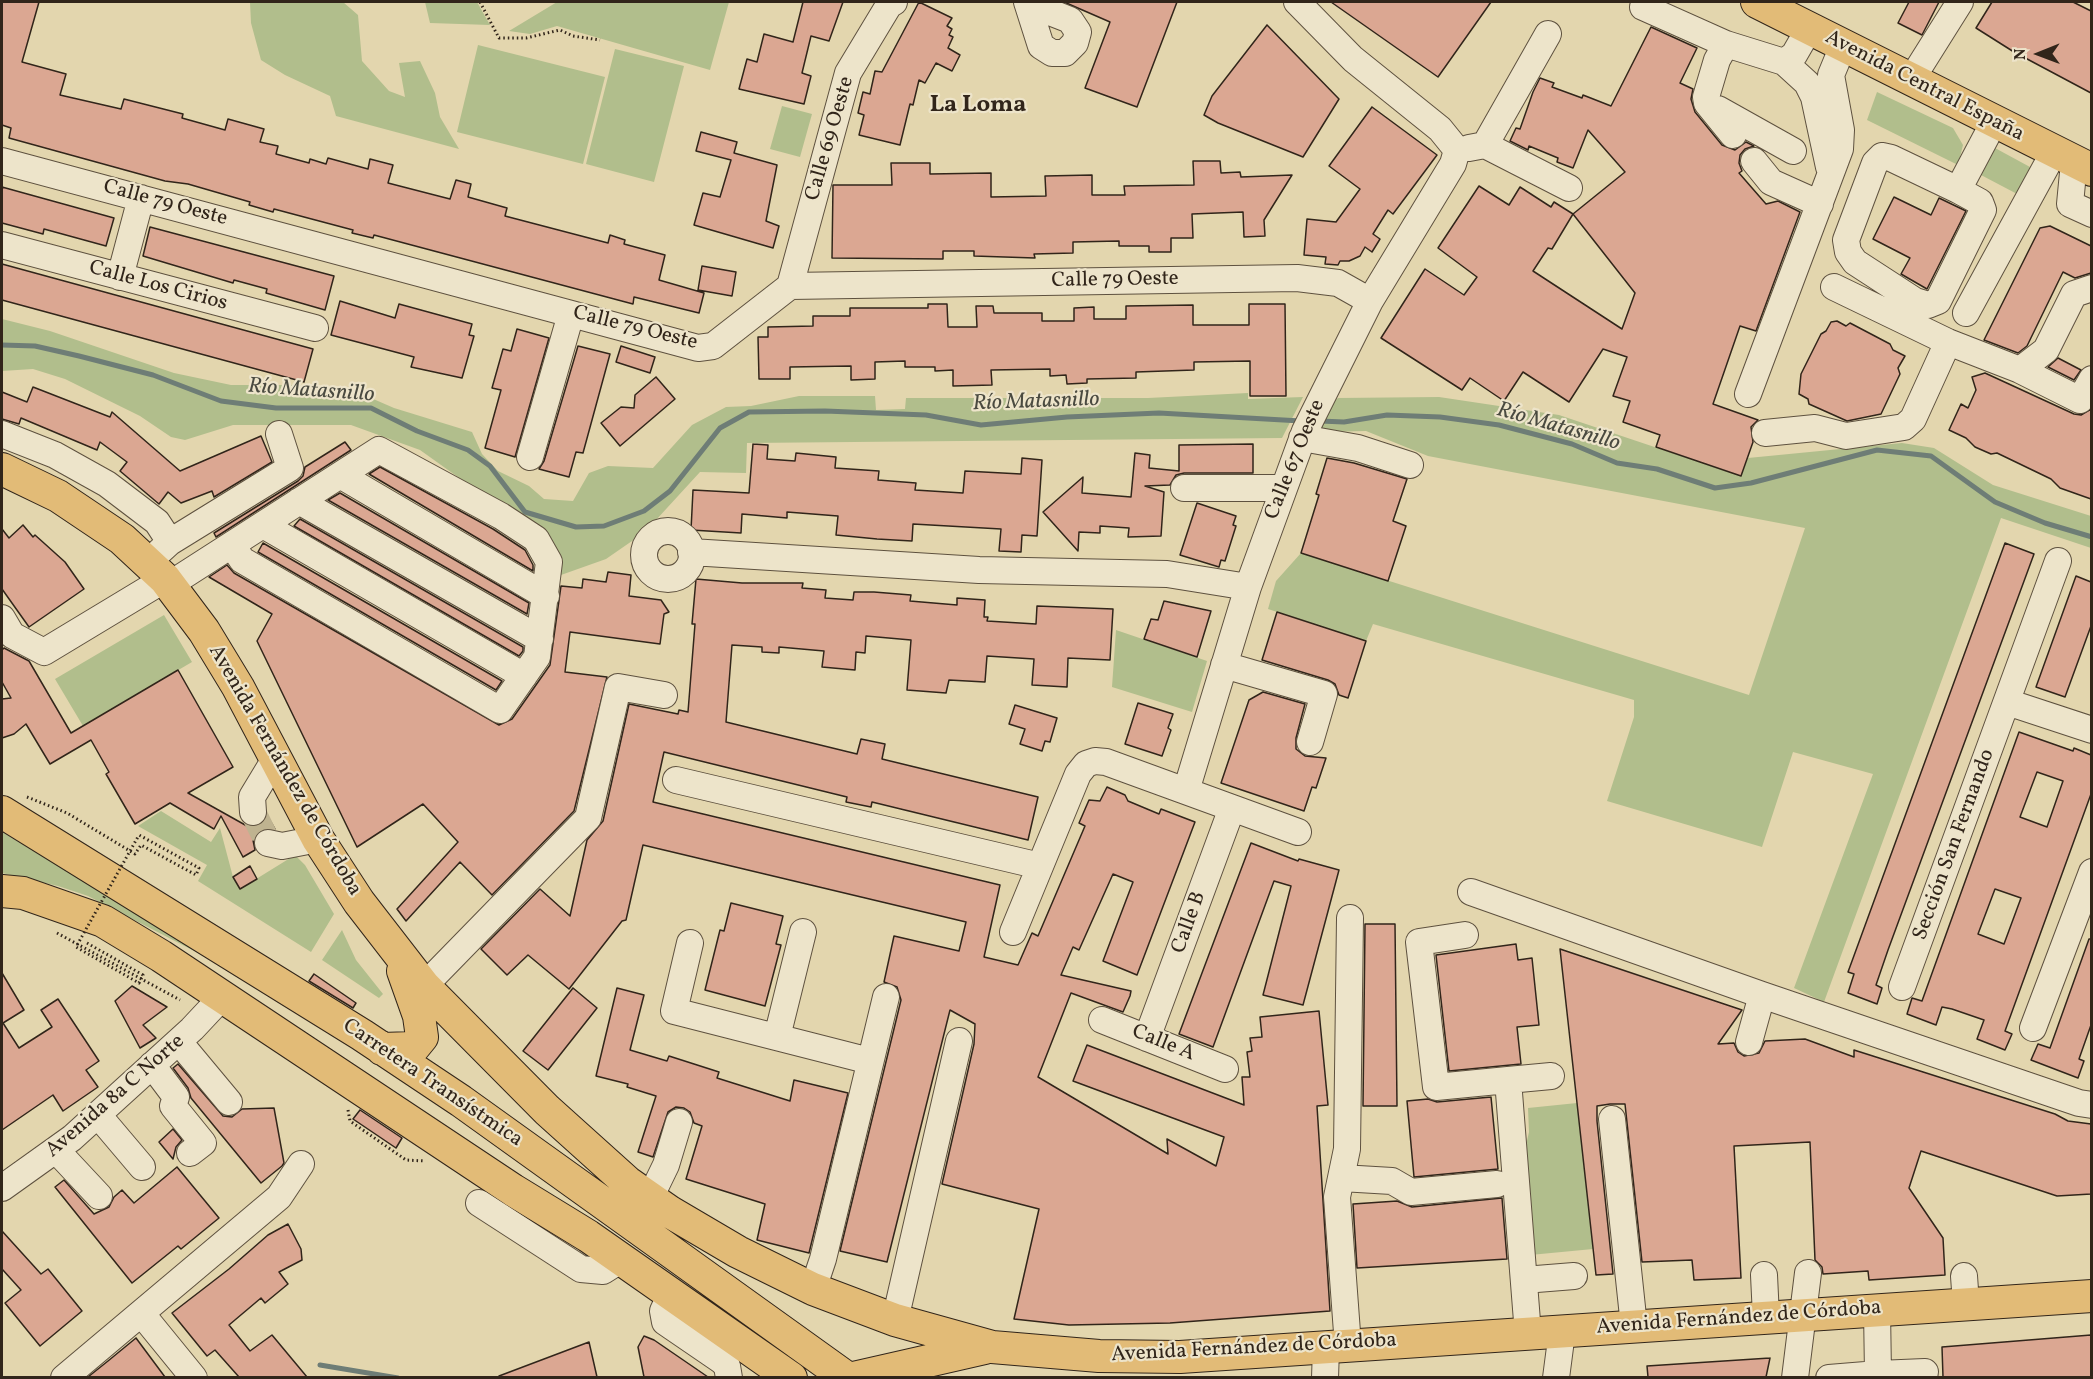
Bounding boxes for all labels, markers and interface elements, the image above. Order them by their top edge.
north arrow [2009,24,2069,84]
street label: Avenida Central España [1820,26,2028,148]
text: N [2010,48,2032,60]
street label: Calle 69 Oeste [801,74,861,204]
district label: La Loma [930,93,1026,121]
street label: Calle 79 Oeste [100,175,230,233]
street label: Calle Los Cirios [86,256,230,318]
street label: Calle 79 Oeste [1051,267,1179,295]
street label: Calle 79 Oeste [570,301,700,357]
water label: Río Matasnillo [247,374,375,410]
water label: Río Matasnillo [972,388,1100,418]
street label: Calle 67 Oeste [1260,396,1332,524]
water label: Río Matasnillo [1493,398,1623,458]
street label: Avenida Fernández de Córdoba [202,641,366,901]
street label: Sección San Fernando [1909,746,2001,944]
street label: Calle B [1167,889,1213,957]
street label: Carretera Transístmica [337,1014,527,1154]
street label: Calle A [1128,1020,1198,1068]
street label: Avenida 8a C Norte [41,1030,191,1164]
street label: Avenida Fernández de Córdoba [1596,1296,1882,1342]
street label: Avenida Fernández de Córdoba [1111,1329,1397,1369]

